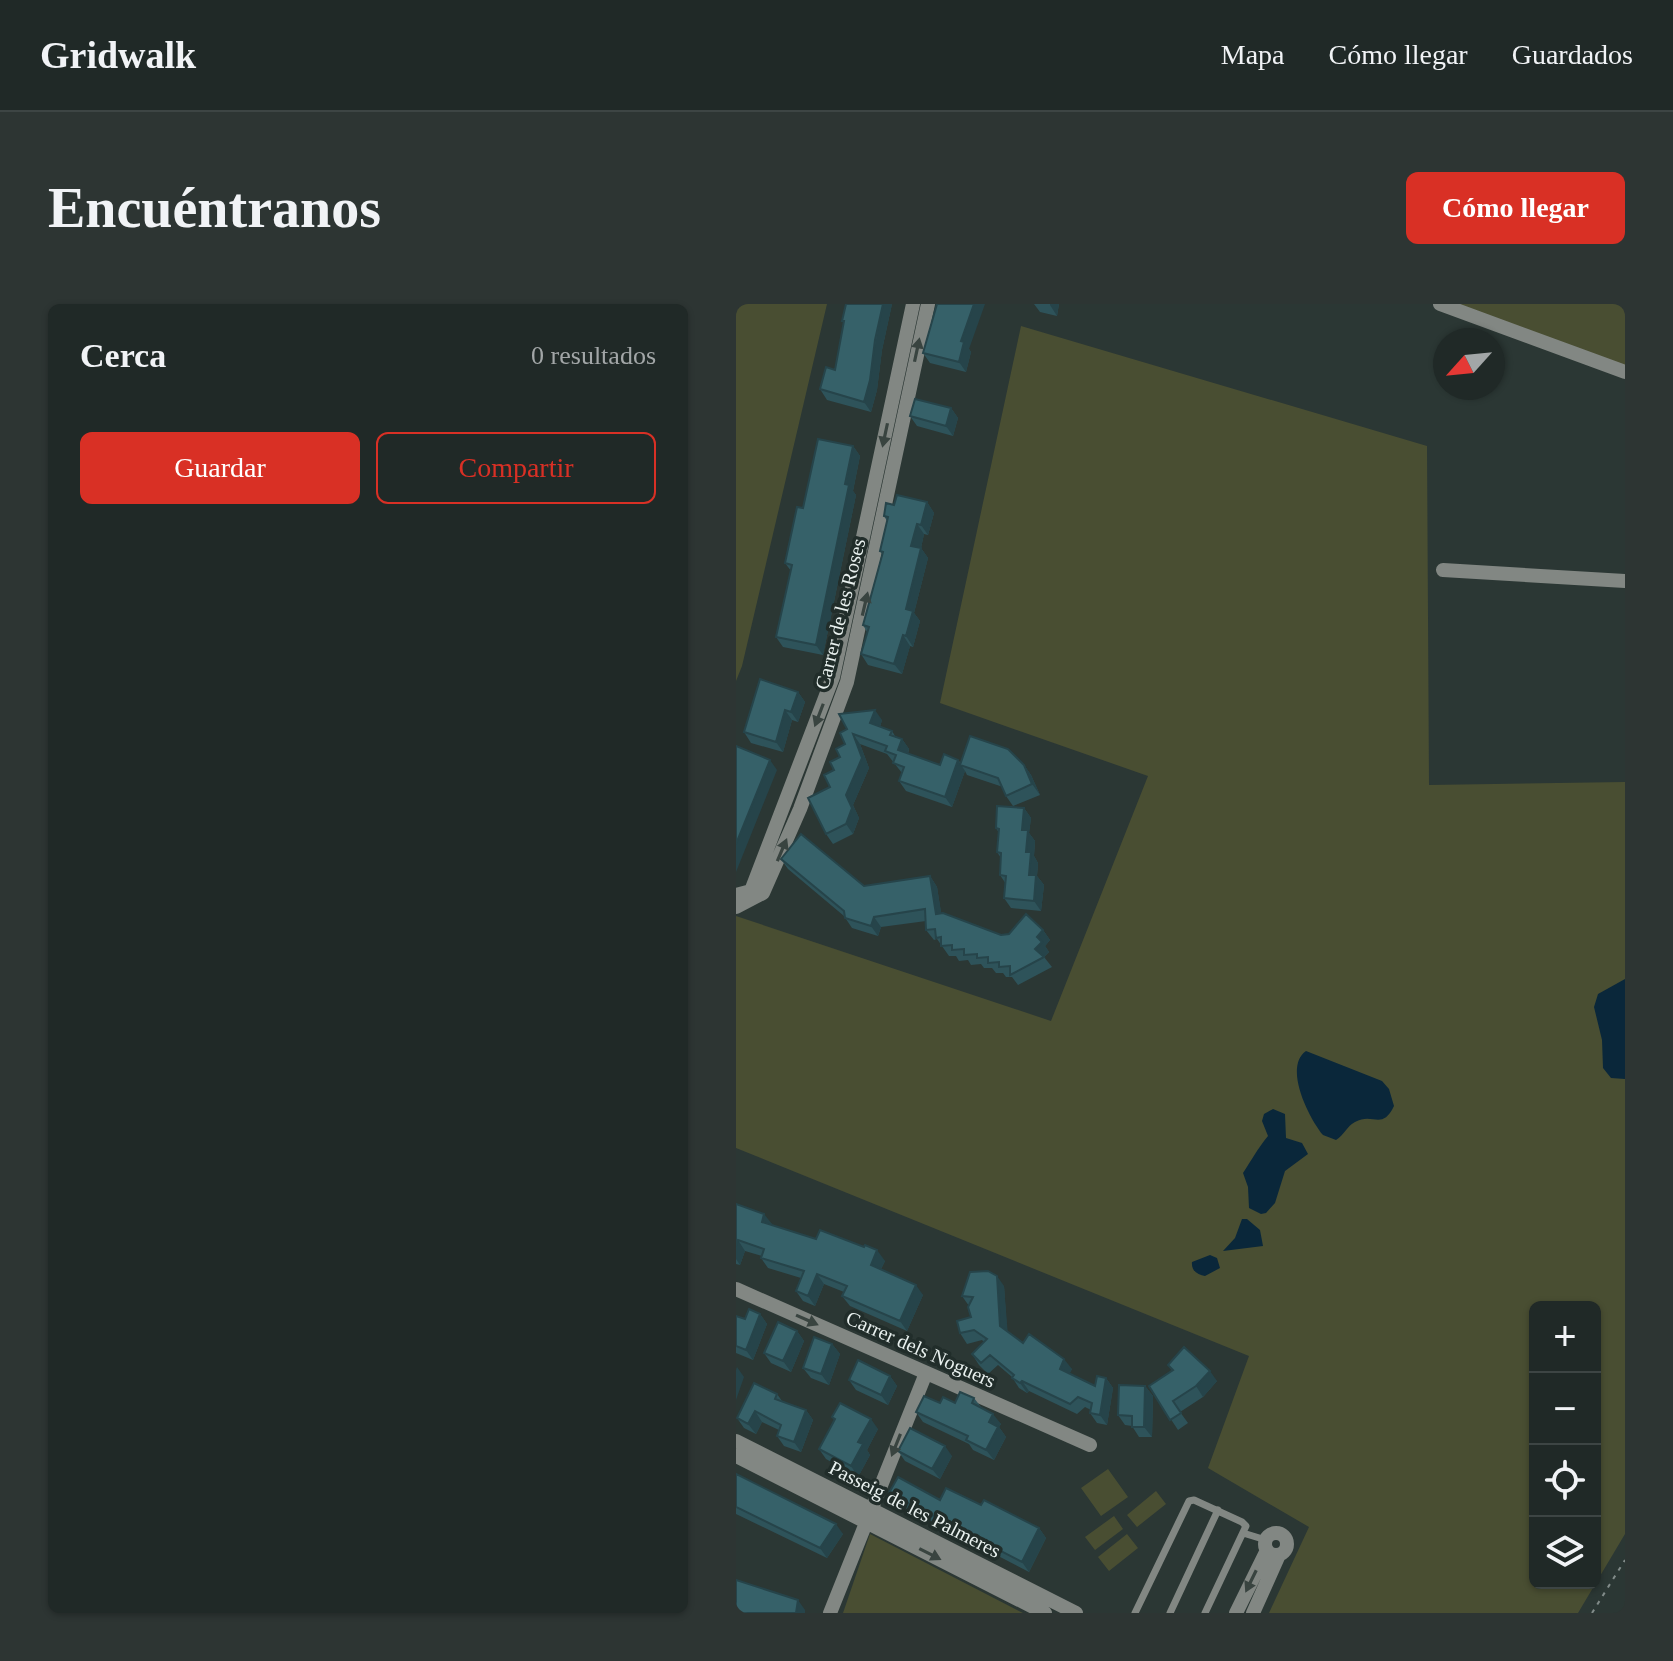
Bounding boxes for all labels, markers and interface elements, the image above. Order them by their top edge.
text: Gridwalk [40,34,196,76]
text: Mapa [1221,39,1285,70]
text: Cómo llegar [1329,39,1468,70]
text: Guardados [1512,39,1633,70]
button: Cómo llegar [1406,172,1625,244]
text: Encuéntranos [48,177,381,239]
north arrow [1433,328,1505,400]
text: Cerca [80,337,166,374]
one-way arrow [912,337,924,362]
text: 0 resultados [531,341,656,370]
one-way arrow [878,423,891,448]
button: Guardar [80,432,360,504]
button: Compartir [376,432,656,504]
street label: Carrer de les Roses [811,536,869,692]
one-way arrow [859,591,872,616]
one-way arrow [812,703,825,727]
one-way arrow [775,838,788,862]
map controls [1529,1301,1601,1589]
button: + [1529,1301,1601,1373]
street label: Carrer dels Noguers [843,1306,999,1393]
one-way arrow [796,1314,819,1327]
button: − [1529,1373,1601,1445]
one-way arrow [890,1433,903,1457]
button: locate [1529,1445,1601,1517]
street label: Passeig de les Palmeres [825,1456,1005,1563]
button: layers [1529,1517,1601,1589]
one-way arrow [919,1548,942,1561]
one-way arrow [1244,1570,1258,1593]

